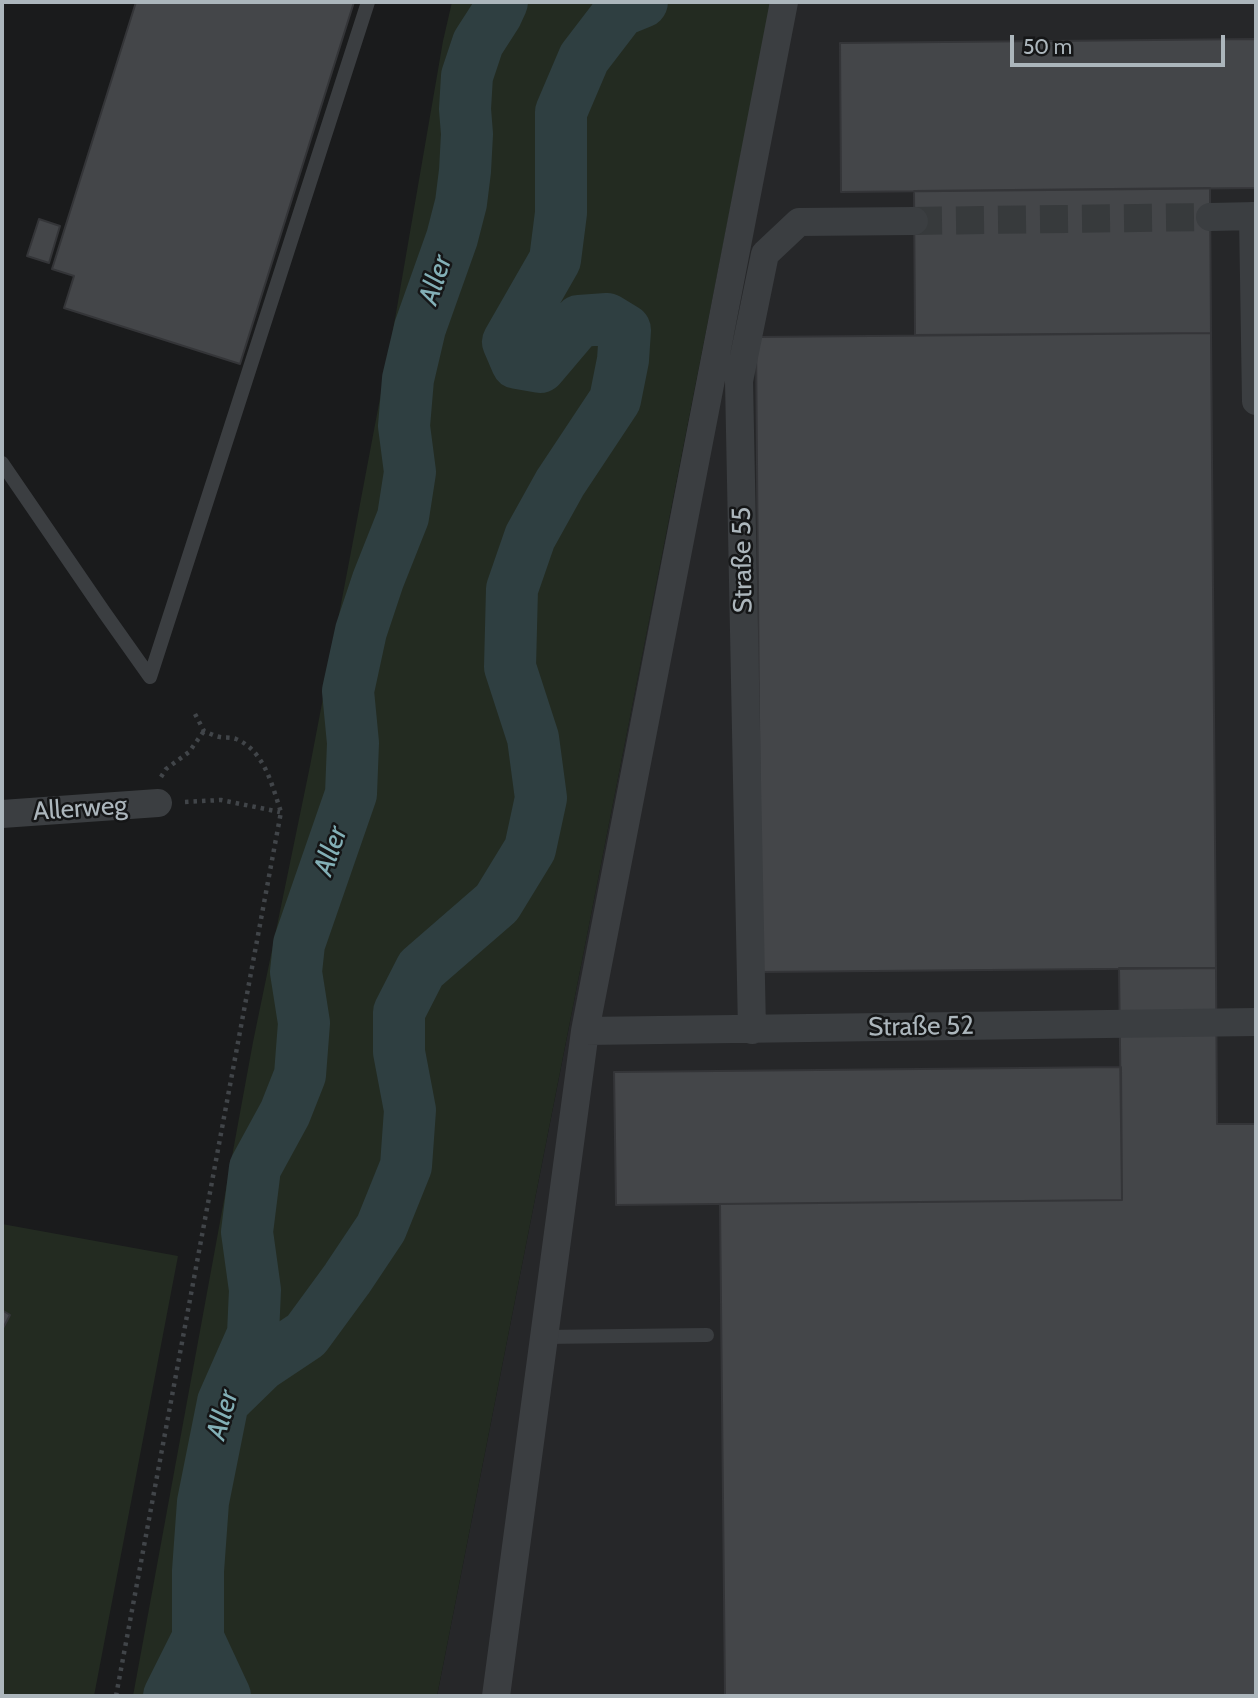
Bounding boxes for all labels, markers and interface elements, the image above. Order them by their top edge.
scale bar [1013,21,1228,65]
text: 50 m [1023,34,1072,59]
water label: Aller [412,251,460,309]
street label: Straße 55 [726,507,760,613]
street label: Allerweg [32,790,128,828]
water label: Aller [307,822,355,880]
street label: Straße 52 [868,1010,974,1044]
water label: Aller [200,1386,246,1444]

